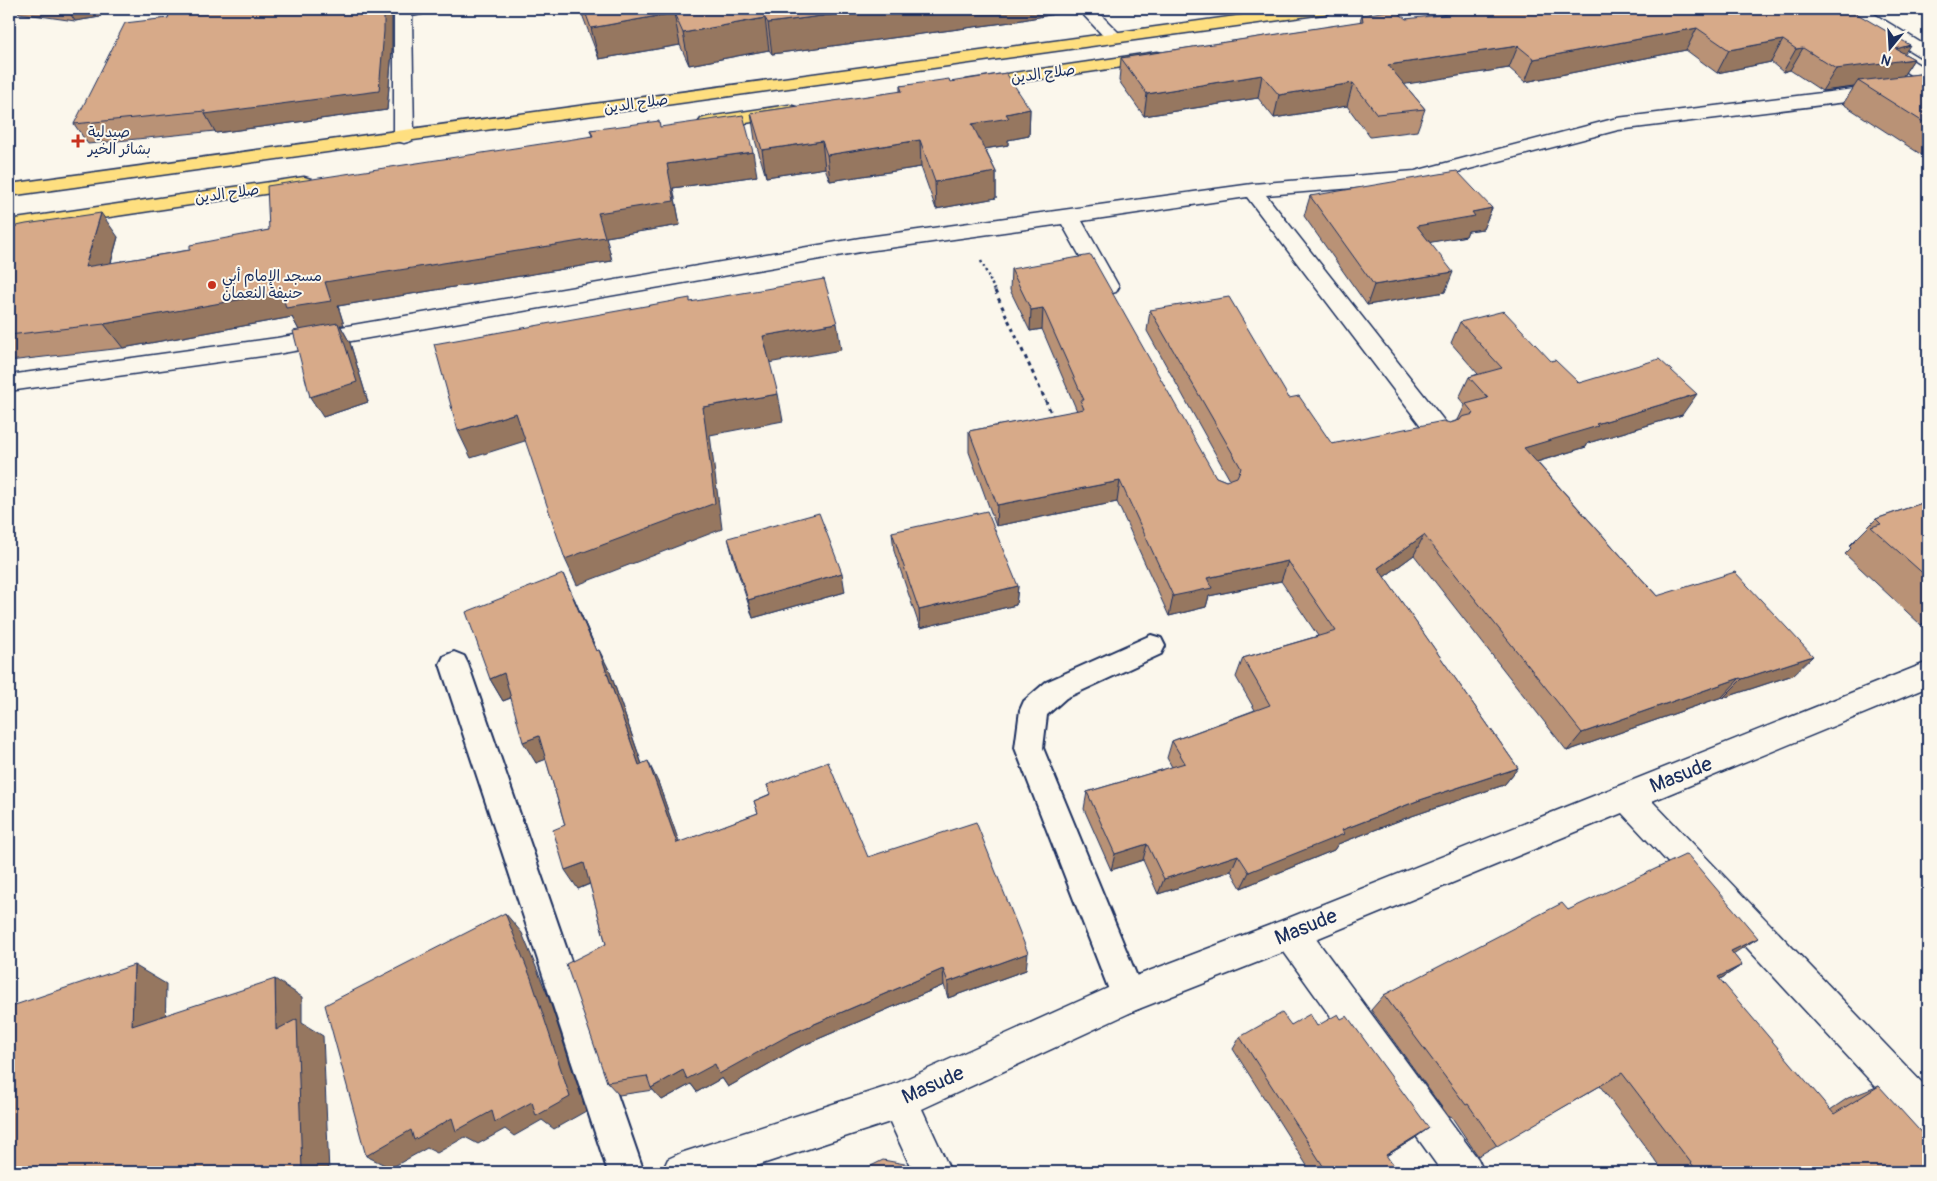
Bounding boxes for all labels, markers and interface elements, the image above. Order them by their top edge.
north arrow [1864,22,1914,72]
text: N [1879,50,1893,69]
street label: صلاح الدين [1010,60,1076,88]
street label: صلاح الدين [603,90,669,118]
place label: صيدلية بشائر الخير [87,123,151,159]
marker: صيدلية بشائر الخير [72,135,84,147]
street label: صلاح الدين [194,180,260,208]
place label: مسجد الإمام أبي حنيفة النعمان [222,267,322,303]
marker: مسجد الإمام أبي حنيفة النعمان [206,279,218,291]
street label: Masude [1646,750,1717,800]
street label: Masude [1271,902,1342,952]
street label: Masude [898,1059,969,1111]

